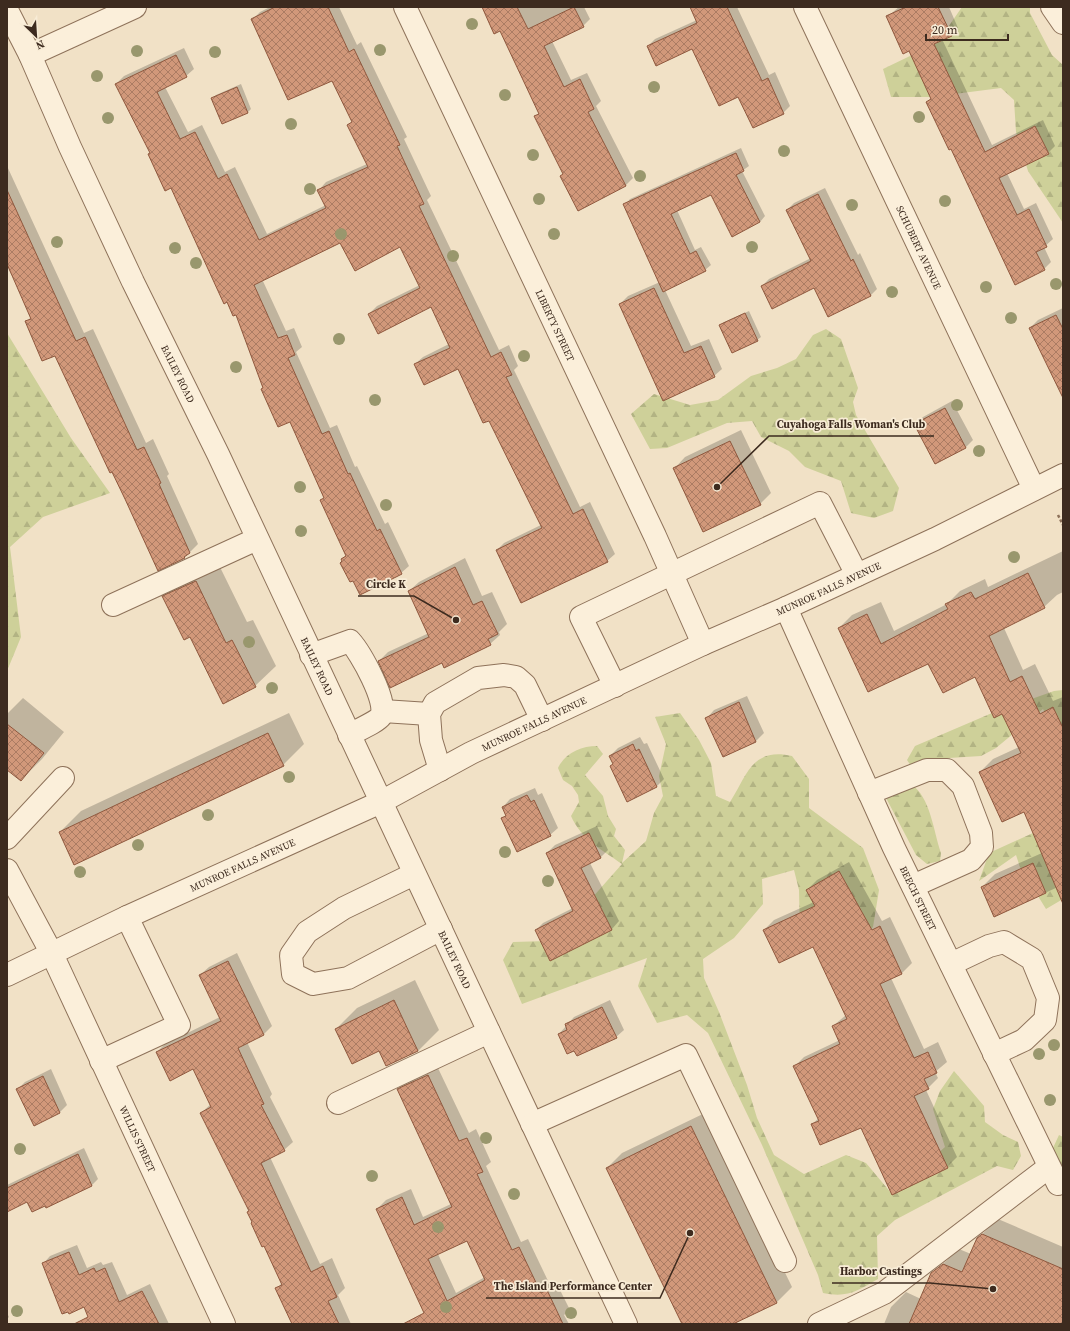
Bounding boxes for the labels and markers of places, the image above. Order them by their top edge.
callout: Cuyahoga Falls Woman's Club [769,413,934,436]
callout: Circle K [358,573,414,596]
callout: Harbor Castings [832,1260,930,1283]
callout: The Island Performance Center [486,1275,660,1298]

